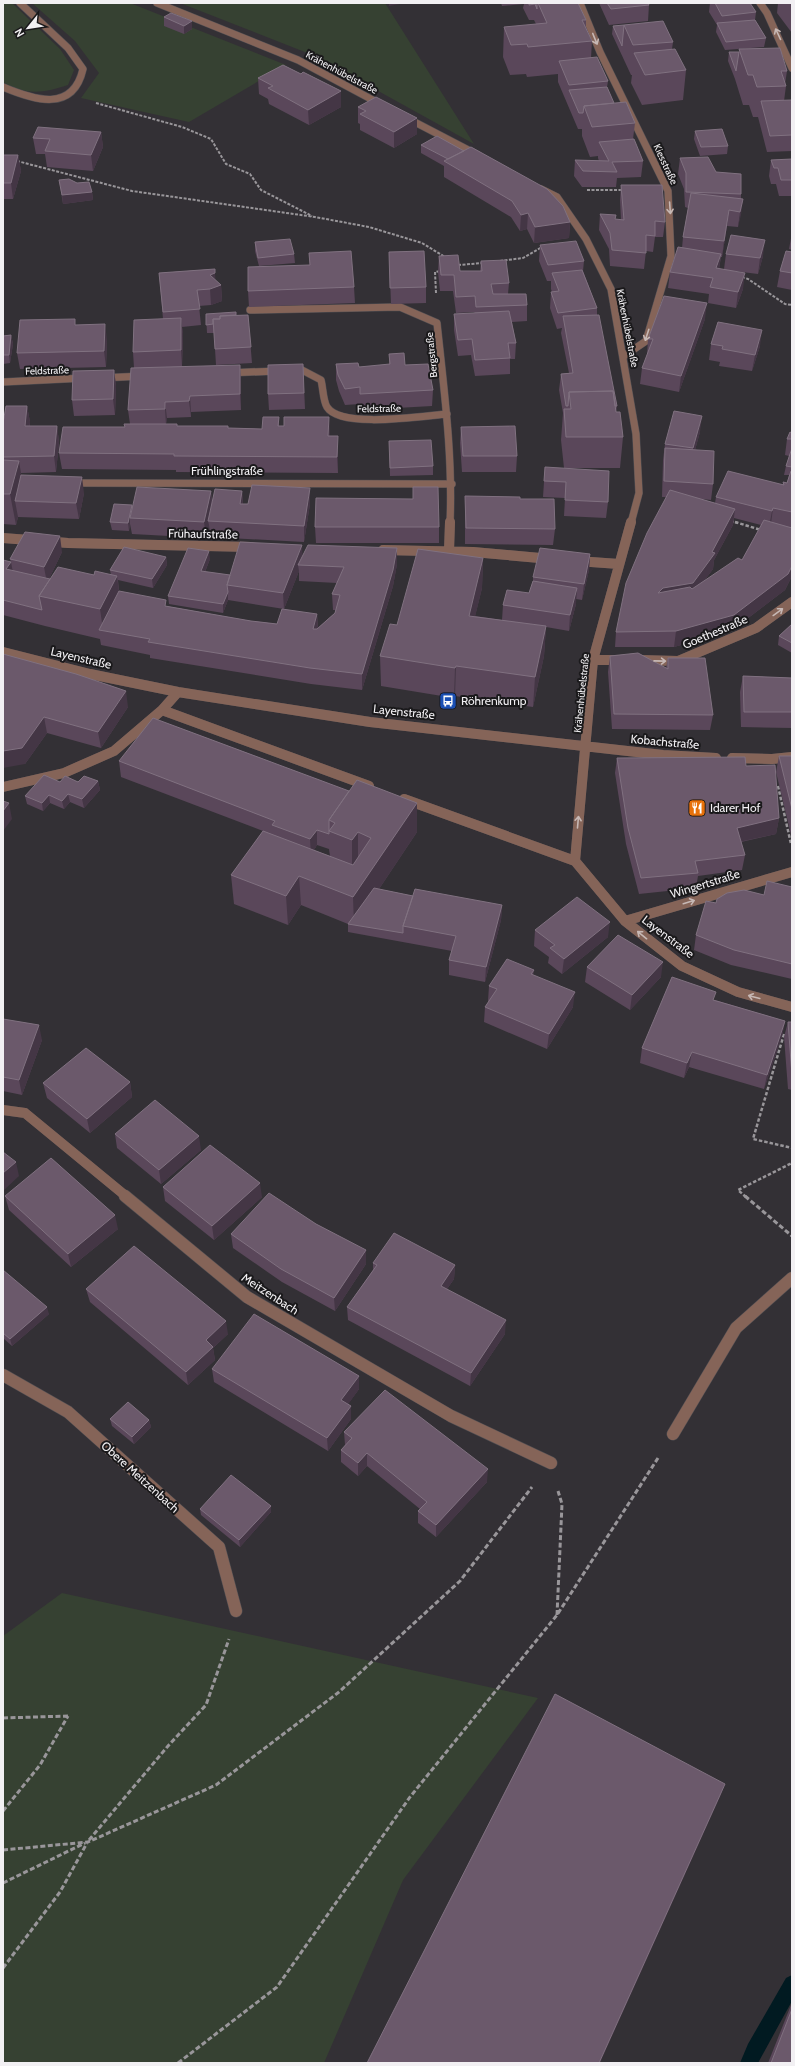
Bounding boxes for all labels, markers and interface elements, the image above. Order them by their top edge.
north arrow [8,8,48,48]
text: N [11,26,27,40]
one-way arrow [774,29,781,41]
one-way arrow [592,33,600,45]
street label: Krähenhübelstraße [304,48,380,97]
street label: Kiesstraße [650,142,681,187]
one-way arrow [666,201,673,214]
street label: Krähenhübelstraße [614,288,641,368]
one-way arrow [643,328,650,341]
street label: Bergstraße [423,332,440,378]
street label: Feldstraße [25,363,69,378]
street label: Feldstraße [357,402,401,415]
street label: Frühlingstraße [191,463,263,478]
street label: Frühaufstraße [168,525,238,542]
one-way arrow [772,608,783,617]
street label: Goethestraße [680,611,749,652]
street label: Layenstraße [49,643,113,672]
street label: Krähenhübelstraße [571,653,592,733]
one-way arrow [653,657,666,665]
bus stop icon: Röhrenkump [438,691,458,711]
place label: Röhrenkump [461,693,527,708]
street label: Layenstraße [373,701,436,722]
street label: Kobachstraße [630,731,700,752]
restaurant icon: Idarer Hof [687,798,707,818]
place label: Idarer Hof [710,800,760,815]
one-way arrow [575,816,582,829]
street label: Wingertstraße [668,866,741,901]
one-way arrow [682,898,695,905]
street label: Layenstraße [639,912,697,961]
one-way arrow [636,930,647,939]
one-way arrow [748,993,761,1000]
street label: Meitzenbach [239,1270,302,1318]
street label: Obere Meitzenbach [98,1438,182,1516]

